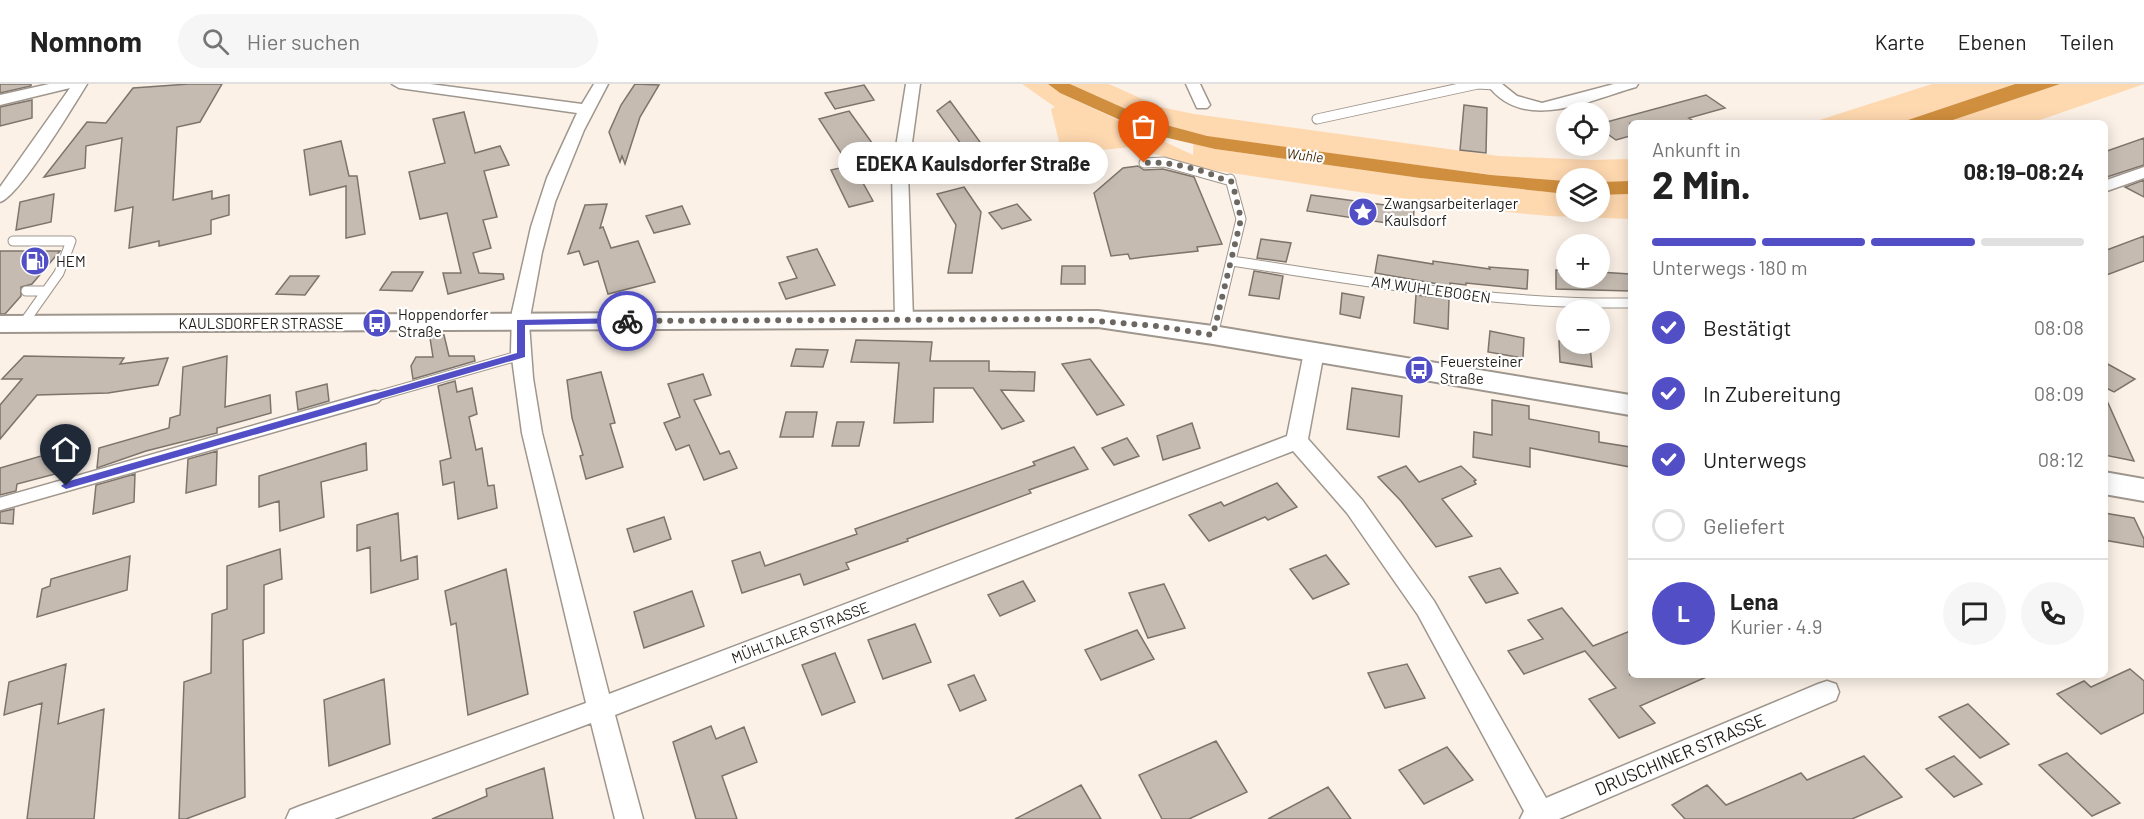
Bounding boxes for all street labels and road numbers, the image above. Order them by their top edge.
street label: AM WUHLEBOGEN [1370,272,1492,306]
street label: KAULSDORFER STRASSE [179,314,344,332]
street label: MÜHLTALER STRASSE [729,597,871,667]
street label: DRUSCHINER STRASSE [1591,708,1769,800]

